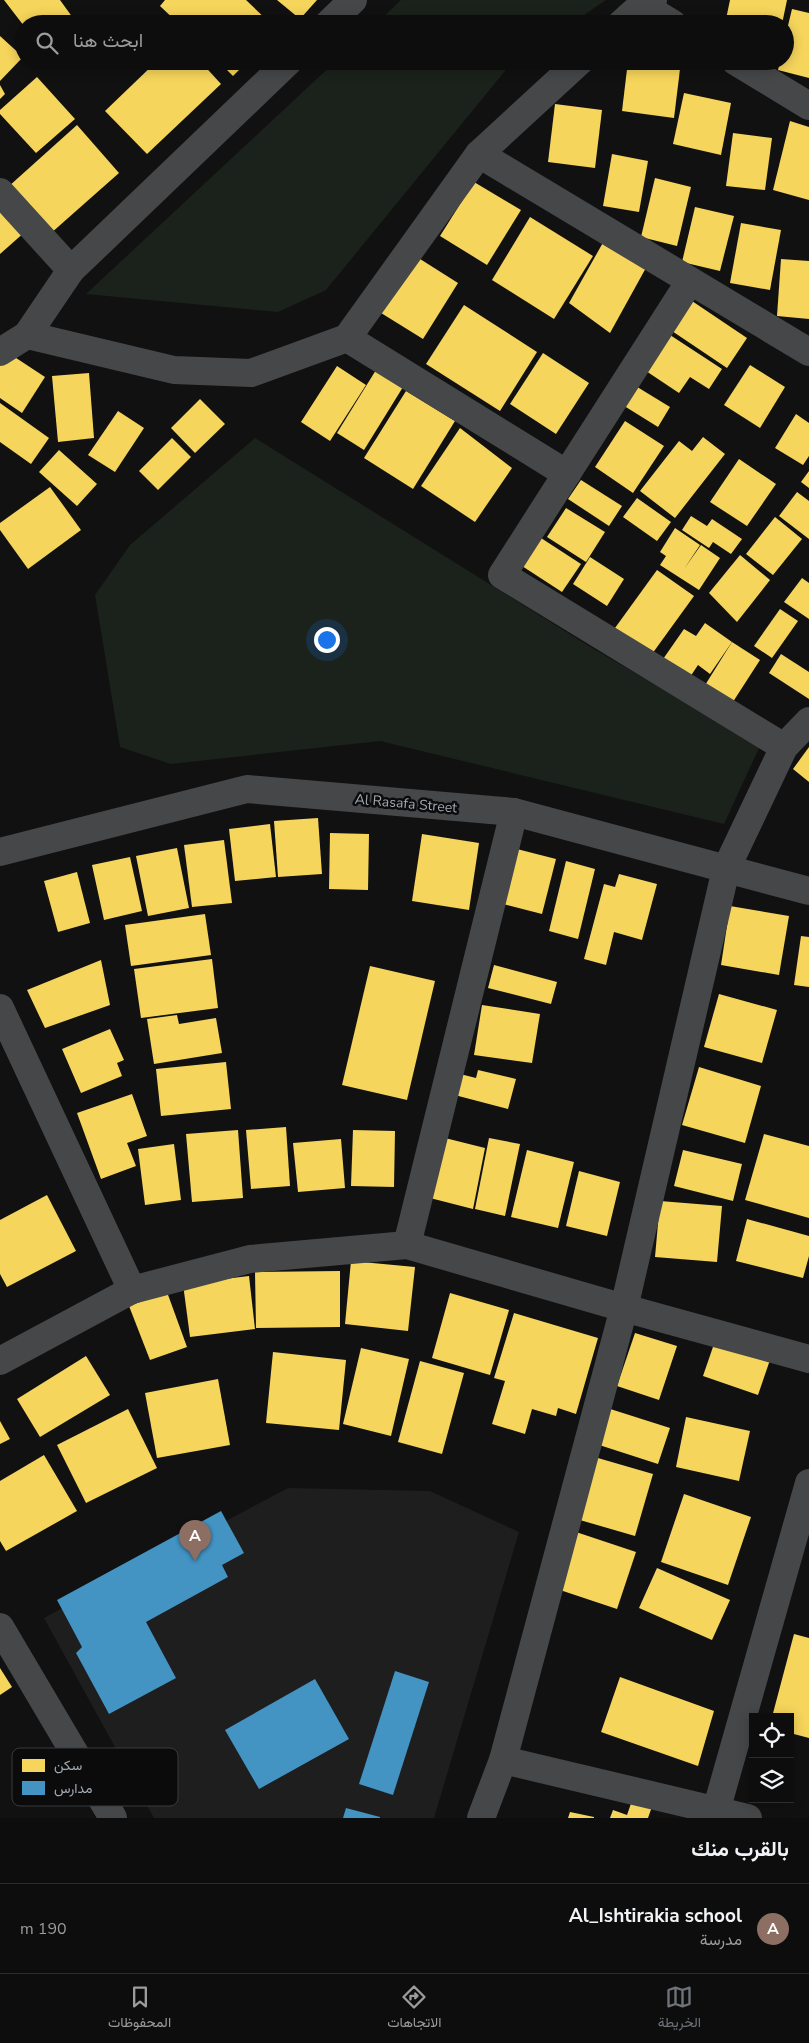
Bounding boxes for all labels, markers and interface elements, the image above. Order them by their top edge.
search box [15,15,794,70]
text: ابحث هنا [73,28,143,54]
icon: search [33,29,61,57]
your location [314,627,340,653]
street label: Al Rasafa Street [354,790,458,817]
pin: A [179,1520,211,1561]
map controls [749,1713,794,1803]
button: locate [749,1713,794,1758]
legend [12,1748,178,1806]
text: سكن [54,1756,82,1775]
button: layers [749,1758,794,1803]
text: مدارس [54,1779,92,1798]
text: بالقرب منك [691,1835,789,1863]
text: Al_Ishtirakia school [569,1903,742,1929]
text: 190 m [20,1918,67,1940]
text: A [767,1918,779,1940]
text: مدرسة [700,1929,742,1951]
tab: المحفوظات [108,1983,171,2035]
tab: الاتجاهات [387,1983,442,2035]
tab: الخريطة [658,1983,701,2035]

